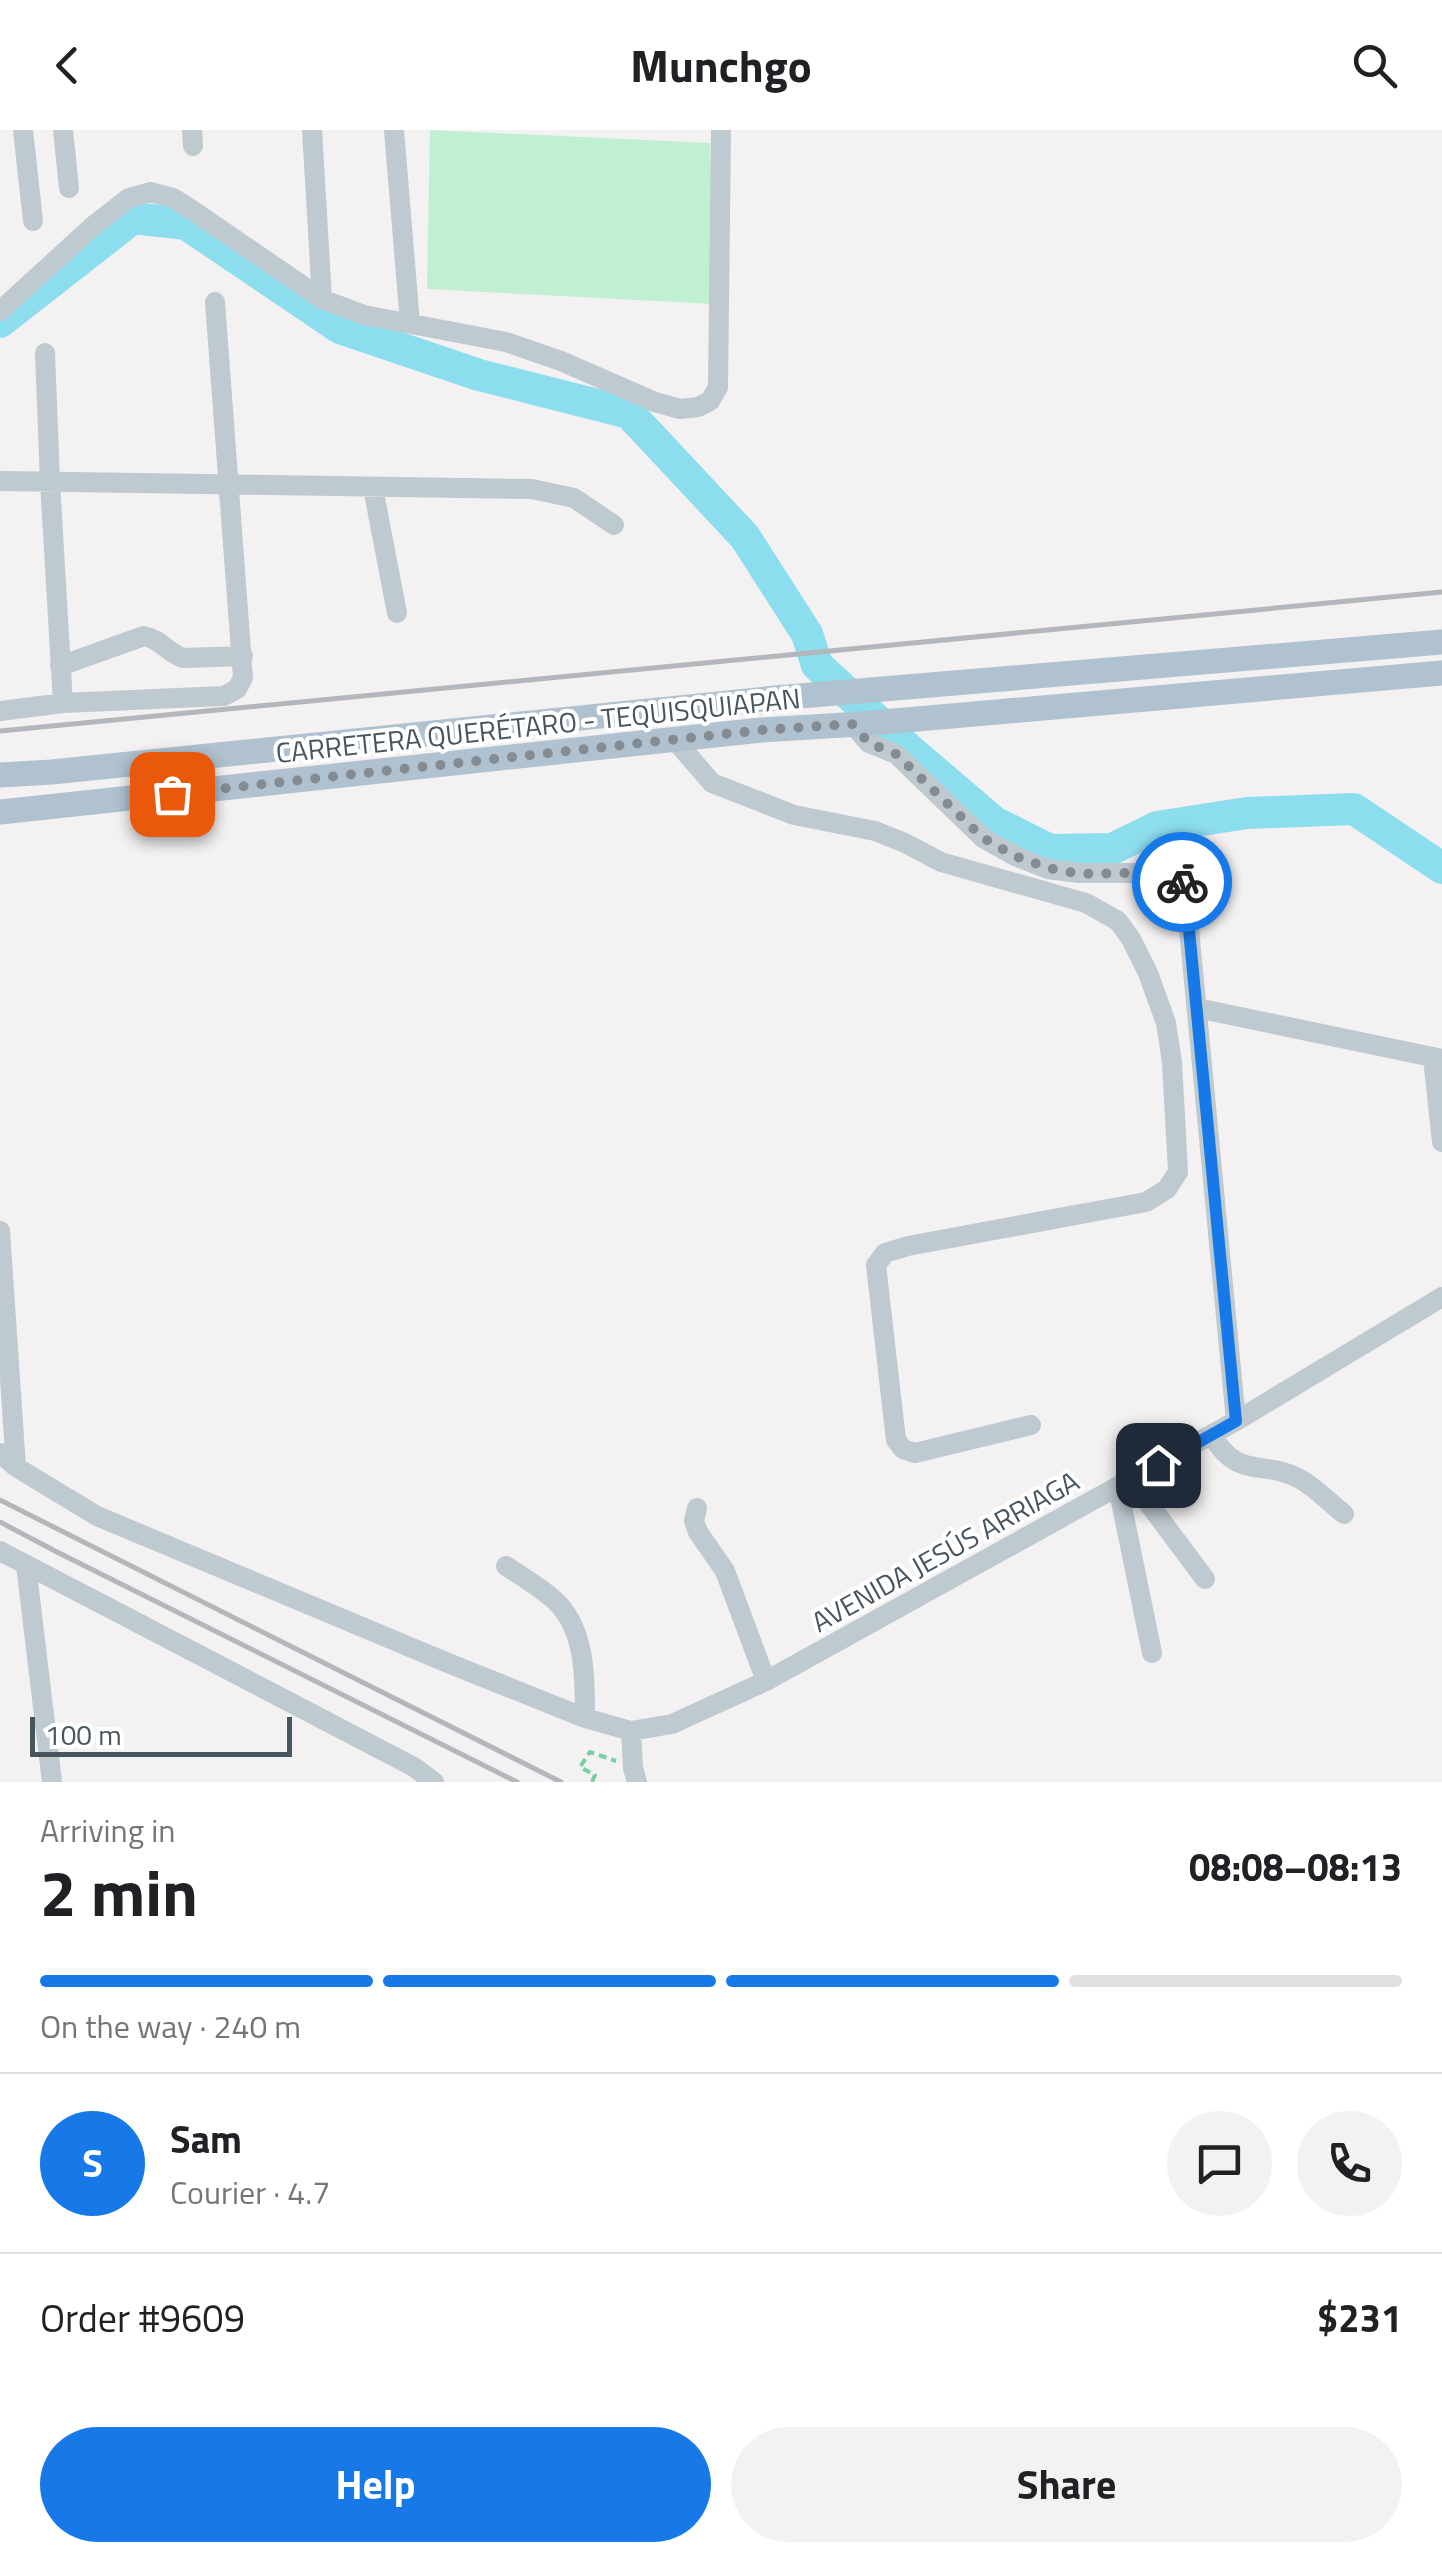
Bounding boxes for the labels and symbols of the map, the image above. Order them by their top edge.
street label: CARRETERA QUERÉTARO - TEQUISQUIAPAN [274,676,802,774]
pin [130,752,215,837]
courier [1132,832,1232,932]
pin [1116,1423,1201,1508]
street label: AVENIDA JESÚS ARRIAGA [803,1459,1087,1643]
scale bar [30,1712,292,1756]

